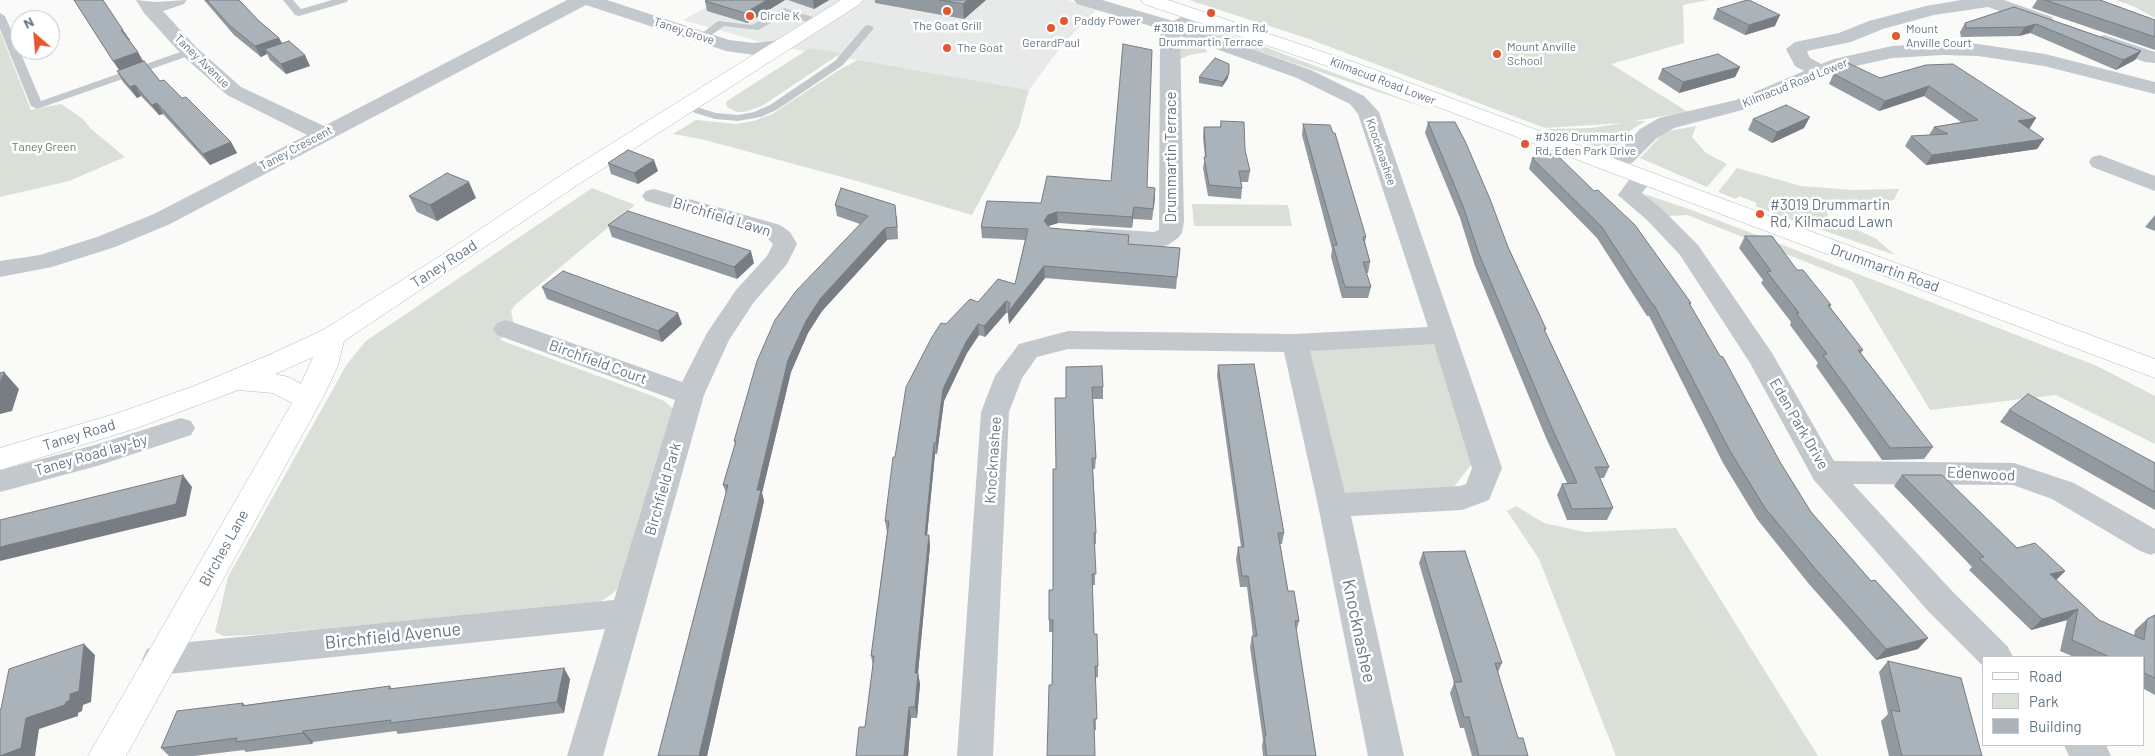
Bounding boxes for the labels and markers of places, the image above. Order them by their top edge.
marker: The Goat Grill [941,5,953,17]
marker: #3018 Drummartin Rd, Drummartin Terrace [1205,7,1217,19]
place label: Circle K [760,9,800,23]
marker: Circle K [744,10,756,22]
place label: Paddy Power [1074,14,1141,28]
marker: Paddy Power [1058,15,1070,27]
place label: The Goat Grill [912,19,982,33]
place label: #3018 Drummartin Rd, Drummartin Terrace [1153,21,1269,49]
marker: GerardPaul [1045,22,1057,34]
place label: Mount Anville Court [1906,22,1972,50]
marker: Mount Anville Court [1890,30,1902,42]
place label: GerardPaul [1022,36,1080,50]
place label: Mount Anville School [1507,40,1576,68]
place label: The Goat [957,41,1003,55]
marker: The Goat [941,42,953,54]
marker: Mount Anville School [1491,48,1503,60]
place label: #3026 Drummartin Rd, Eden Park Drive [1535,130,1636,158]
marker: #3026 Drummartin Rd, Eden Park Drive [1519,138,1531,150]
place label: #3019 Drummartin Rd, Kilmacud Lawn [1770,196,1893,231]
marker: #3019 Drummartin Rd, Kilmacud Lawn [1754,208,1766,220]

